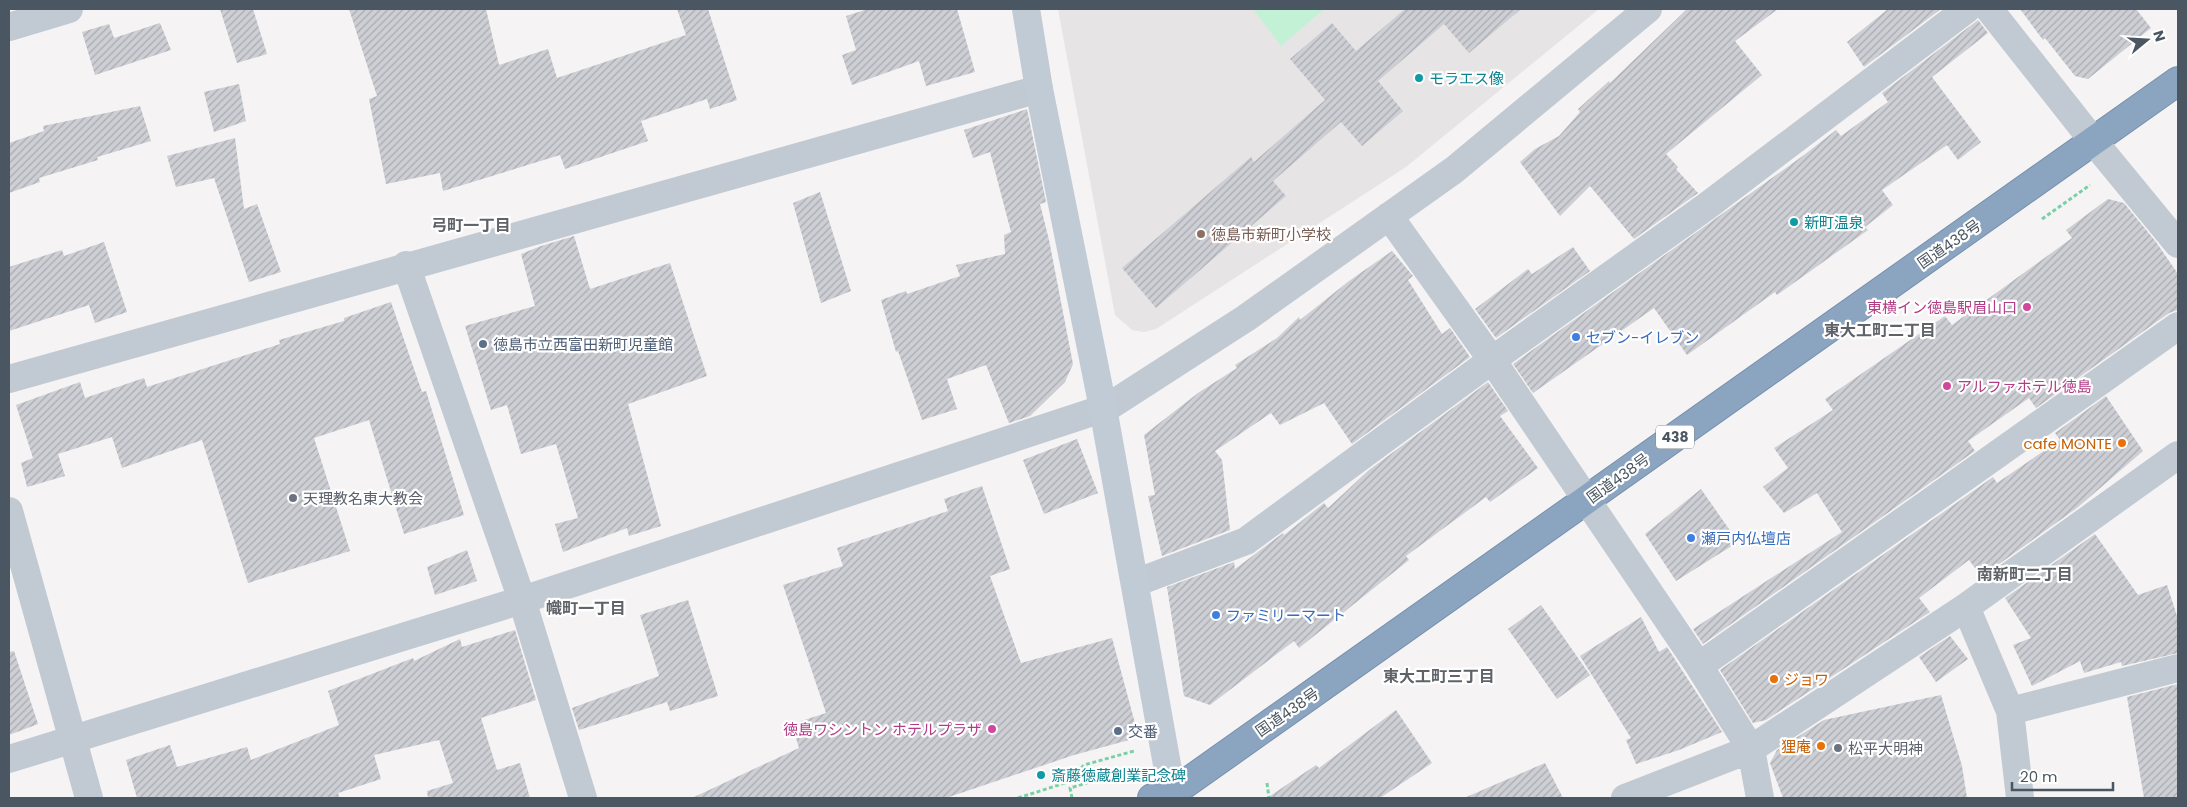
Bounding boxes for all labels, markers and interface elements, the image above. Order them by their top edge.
north arrow [2122,15,2172,65]
text: N [2148,28,2171,44]
place label: モラエス像 [1429,68,1504,89]
marker: モラエス像 [1413,72,1425,84]
place label: 新町温泉 [1804,212,1864,233]
district label: 弓町一丁目 [431,214,511,237]
street label: 国道438号 [1913,215,1985,273]
marker: 新町温泉 [1788,216,1800,228]
place label: 徳島市新町小学校 [1211,224,1331,245]
marker: 徳島市新町小学校 [1195,228,1207,240]
place label: 東横イン徳島駅眉山口 [1867,297,2017,318]
marker: 東横イン徳島駅眉山口 [2021,301,2033,313]
district label: 東大工町二丁目 [1824,319,1936,342]
place label: セブン-イレブン [1586,327,1699,348]
marker: セブン-イレブン [1570,331,1582,343]
place label: 徳島市立西富田新町児童館 [493,334,673,355]
marker: 徳島市立西富田新町児童館 [477,338,489,350]
place label: アルファホテル徳島 [1957,376,2092,397]
marker: アルファホテル徳島 [1941,380,1953,392]
road number: 438 [1656,426,1694,448]
place label: cafe MONTE [2023,433,2112,454]
marker: cafe MONTE [2116,437,2128,449]
street label: 国道438号 [1582,448,1654,508]
place label: 天理教名東大教会 [303,488,423,509]
marker: 天理教名東大教会 [287,492,299,504]
place label: 瀬戸内仏壇店 [1701,528,1791,549]
marker: 瀬戸内仏壇店 [1685,532,1697,544]
district label: 南新町二丁目 [1977,563,2073,586]
district label: 幟町一丁目 [546,597,626,620]
place label: ファミリーマート [1226,605,1346,626]
marker: ファミリーマート [1210,609,1222,621]
district label: 東大工町三丁目 [1383,665,1495,688]
place label: ジョワ [1784,669,1829,690]
marker: ジョワ [1768,673,1780,685]
street label: 国道438号 [1251,683,1323,741]
place label: 徳島ワシントン ホテルプラザ [783,719,982,740]
place label: 交番 [1128,721,1158,742]
marker: 徳島ワシントン ホテルプラザ [986,723,998,735]
marker: 交番 [1112,725,1124,737]
place label: 狸庵 [1781,736,1811,757]
place label: 松平大明神 [1848,738,1923,759]
marker: 狸庵 [1815,740,1827,752]
marker: 松平大明神 [1832,742,1844,754]
scale bar [2012,760,2113,792]
place label: 斎藤徳蔵創業記念碑 [1051,765,1186,786]
text: 20 m [2020,766,2058,787]
marker: 斎藤徳蔵創業記念碑 [1035,769,1047,781]

